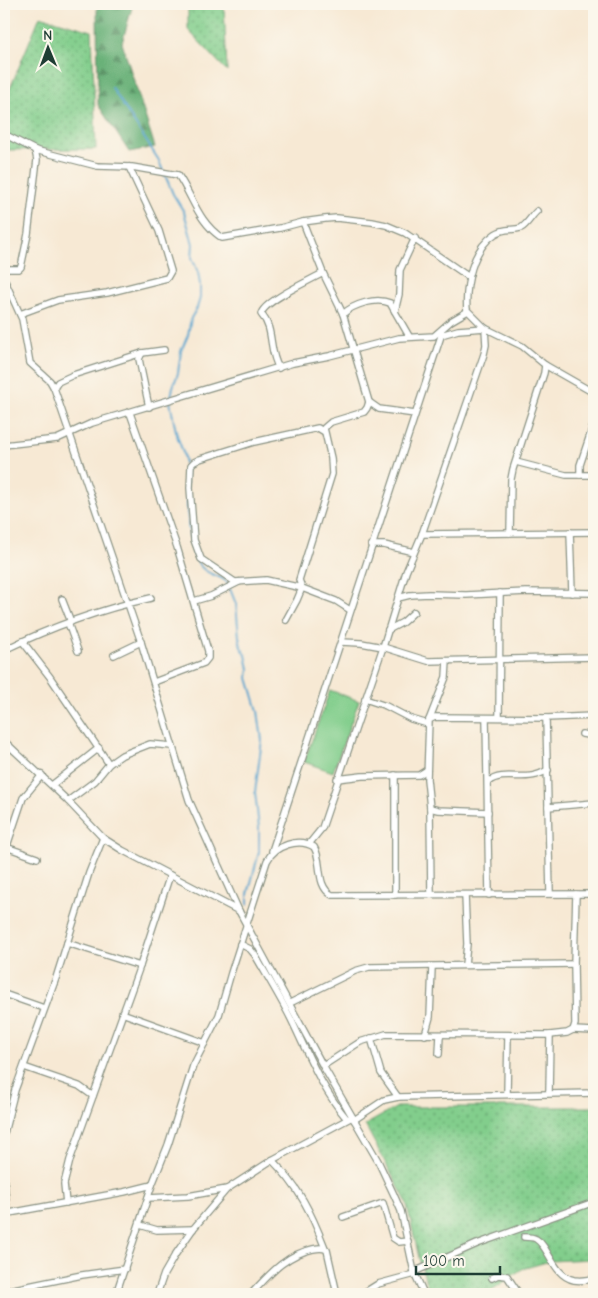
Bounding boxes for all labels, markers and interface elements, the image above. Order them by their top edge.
north arrow [22,22,72,72]
text: N [43,27,52,44]
scale bar [416,1243,499,1275]
text: 100 m [423,1252,465,1270]

